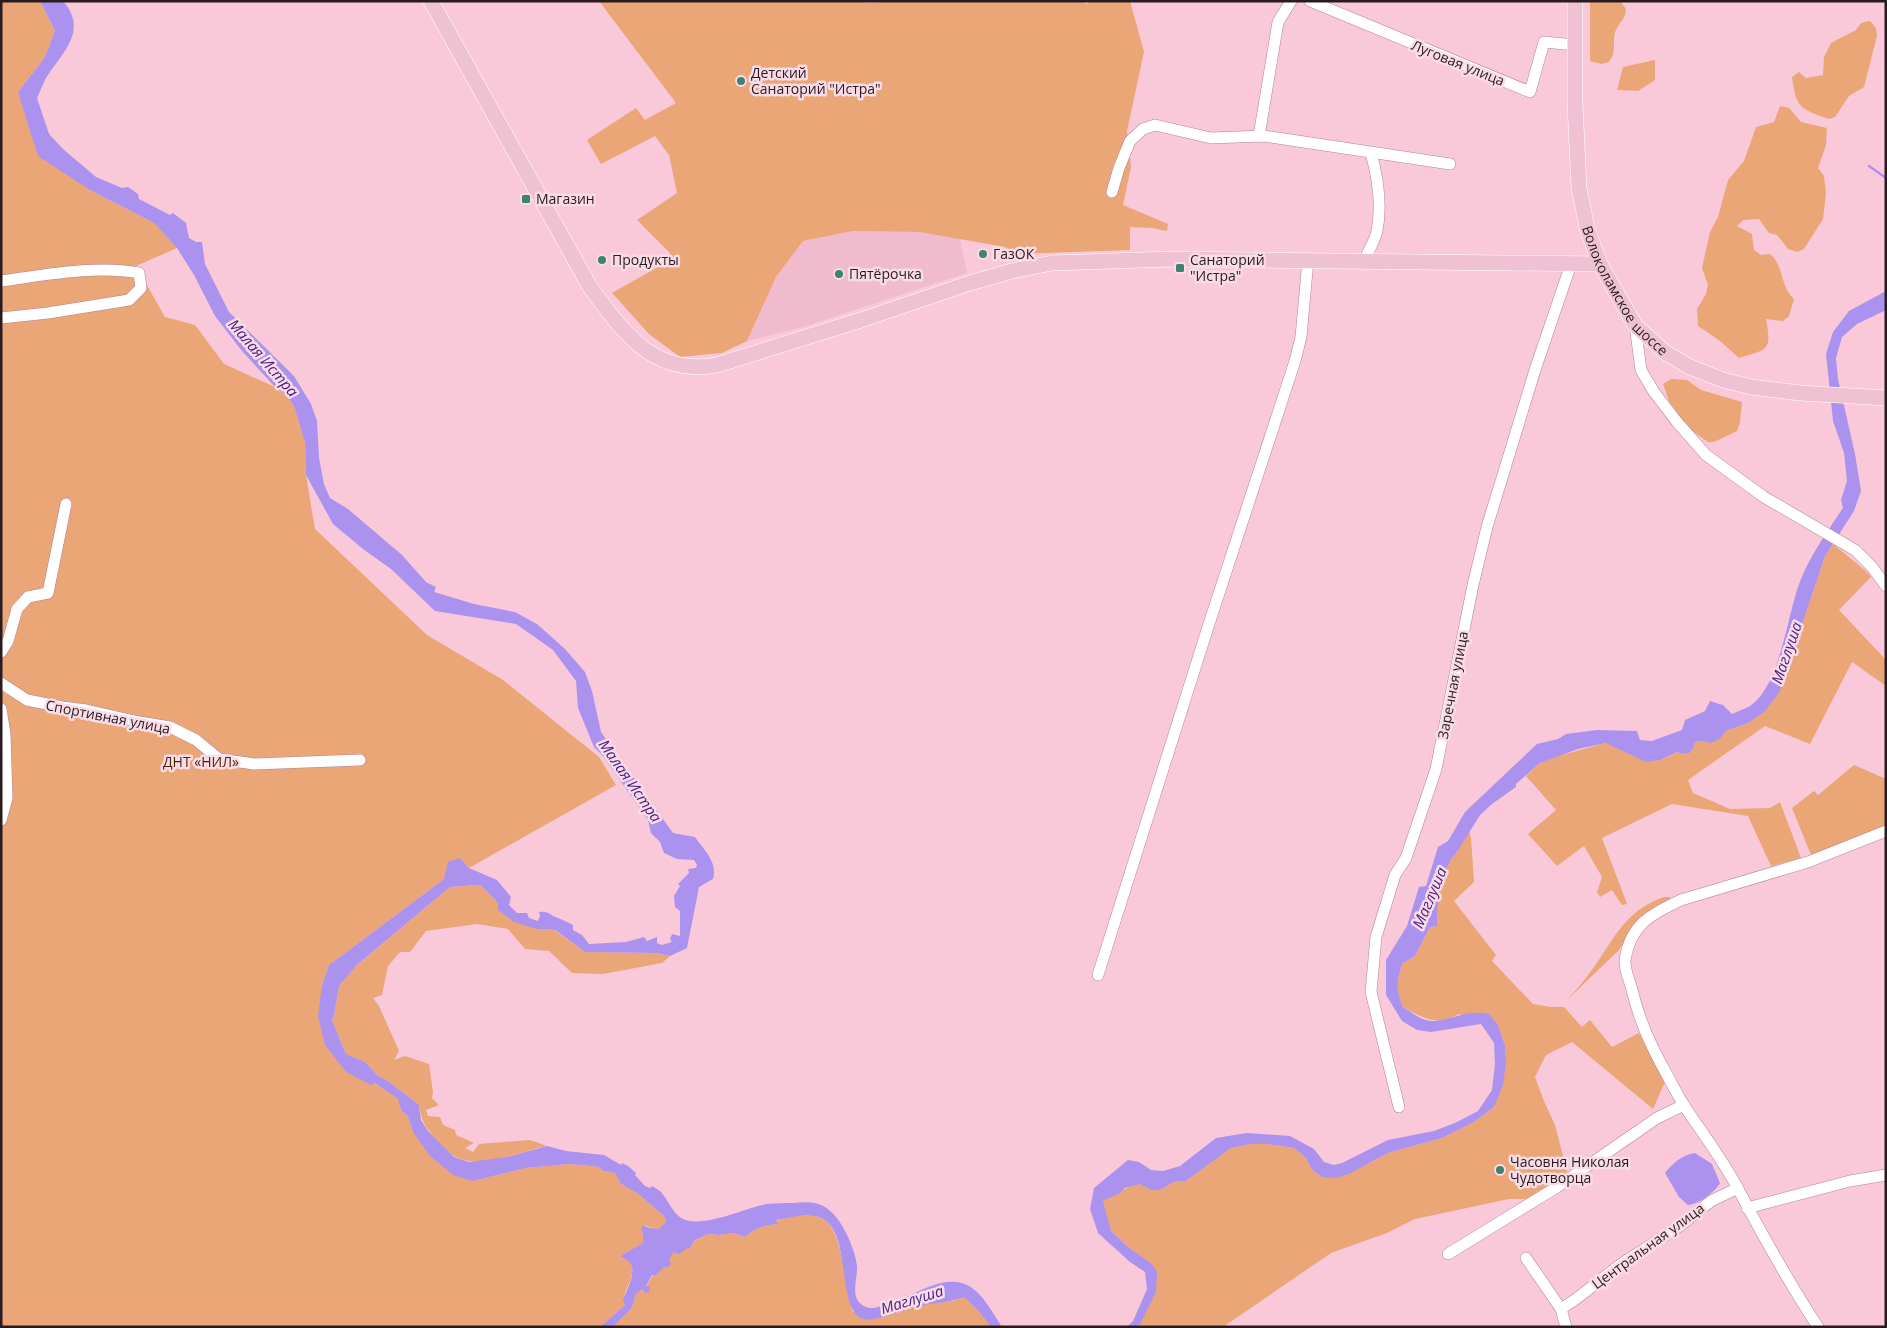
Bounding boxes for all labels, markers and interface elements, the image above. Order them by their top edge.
street label: Луговая улица [1409,35,1508,90]
place label: Детский Санаторий "Истра" [751,63,881,98]
marker: Детский Санаторий "Истра" [735,75,747,87]
place label: Магазин [536,189,595,208]
marker: Магазин [520,193,532,205]
street label: Волоколамское шоссе [1578,223,1673,359]
place label: ГазОК [993,244,1035,263]
marker: ГазОК [977,248,989,260]
place label: Продукты [612,250,679,269]
place label: Санаторий "Истра" [1190,250,1265,285]
marker: Продукты [596,254,608,266]
marker: Санаторий "Истра" [1174,262,1186,274]
place label: Пятёрочка [849,264,922,283]
marker: Пятёрочка [833,268,845,280]
water label: Малая Истра [224,314,303,401]
water label: Маглуша [1766,618,1806,686]
street label: Заречная улица [1433,629,1472,740]
street label: Спортивная улица [44,695,172,738]
water label: Малая Истра [595,735,667,826]
park label: ДНТ «НИЛ» [163,752,239,771]
water label: Маглуша [1407,864,1451,931]
place label: Часовня Николая Чудотворца [1510,1152,1629,1187]
marker: Часовня Николая Чудотворца [1494,1164,1506,1176]
street label: Центральная улица [1588,1198,1708,1293]
water label: Маглуша [878,1280,946,1318]

